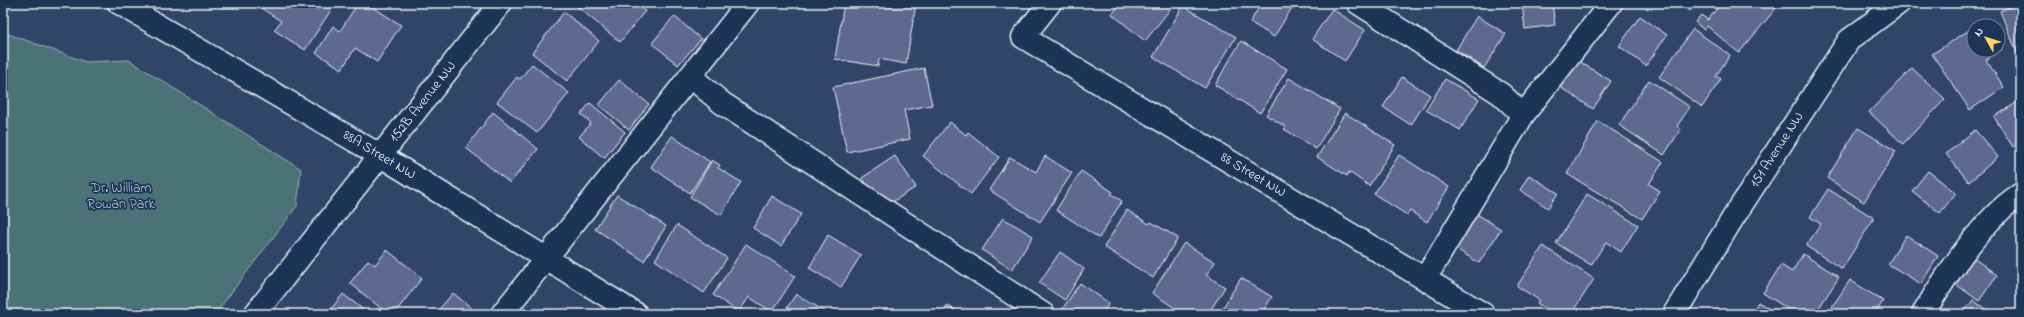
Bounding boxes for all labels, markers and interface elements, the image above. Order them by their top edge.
north arrow [1966,18,2006,58]
text: N [1970,24,1988,40]
street label: 152B Avenue NW [385,57,462,147]
street label: 151 Avenue NW [1745,108,1809,192]
street label: 88A Street NW [339,125,420,185]
street label: 88 Street NW [1216,147,1290,203]
park label: Dr. William Rowan Park [87,178,156,215]

